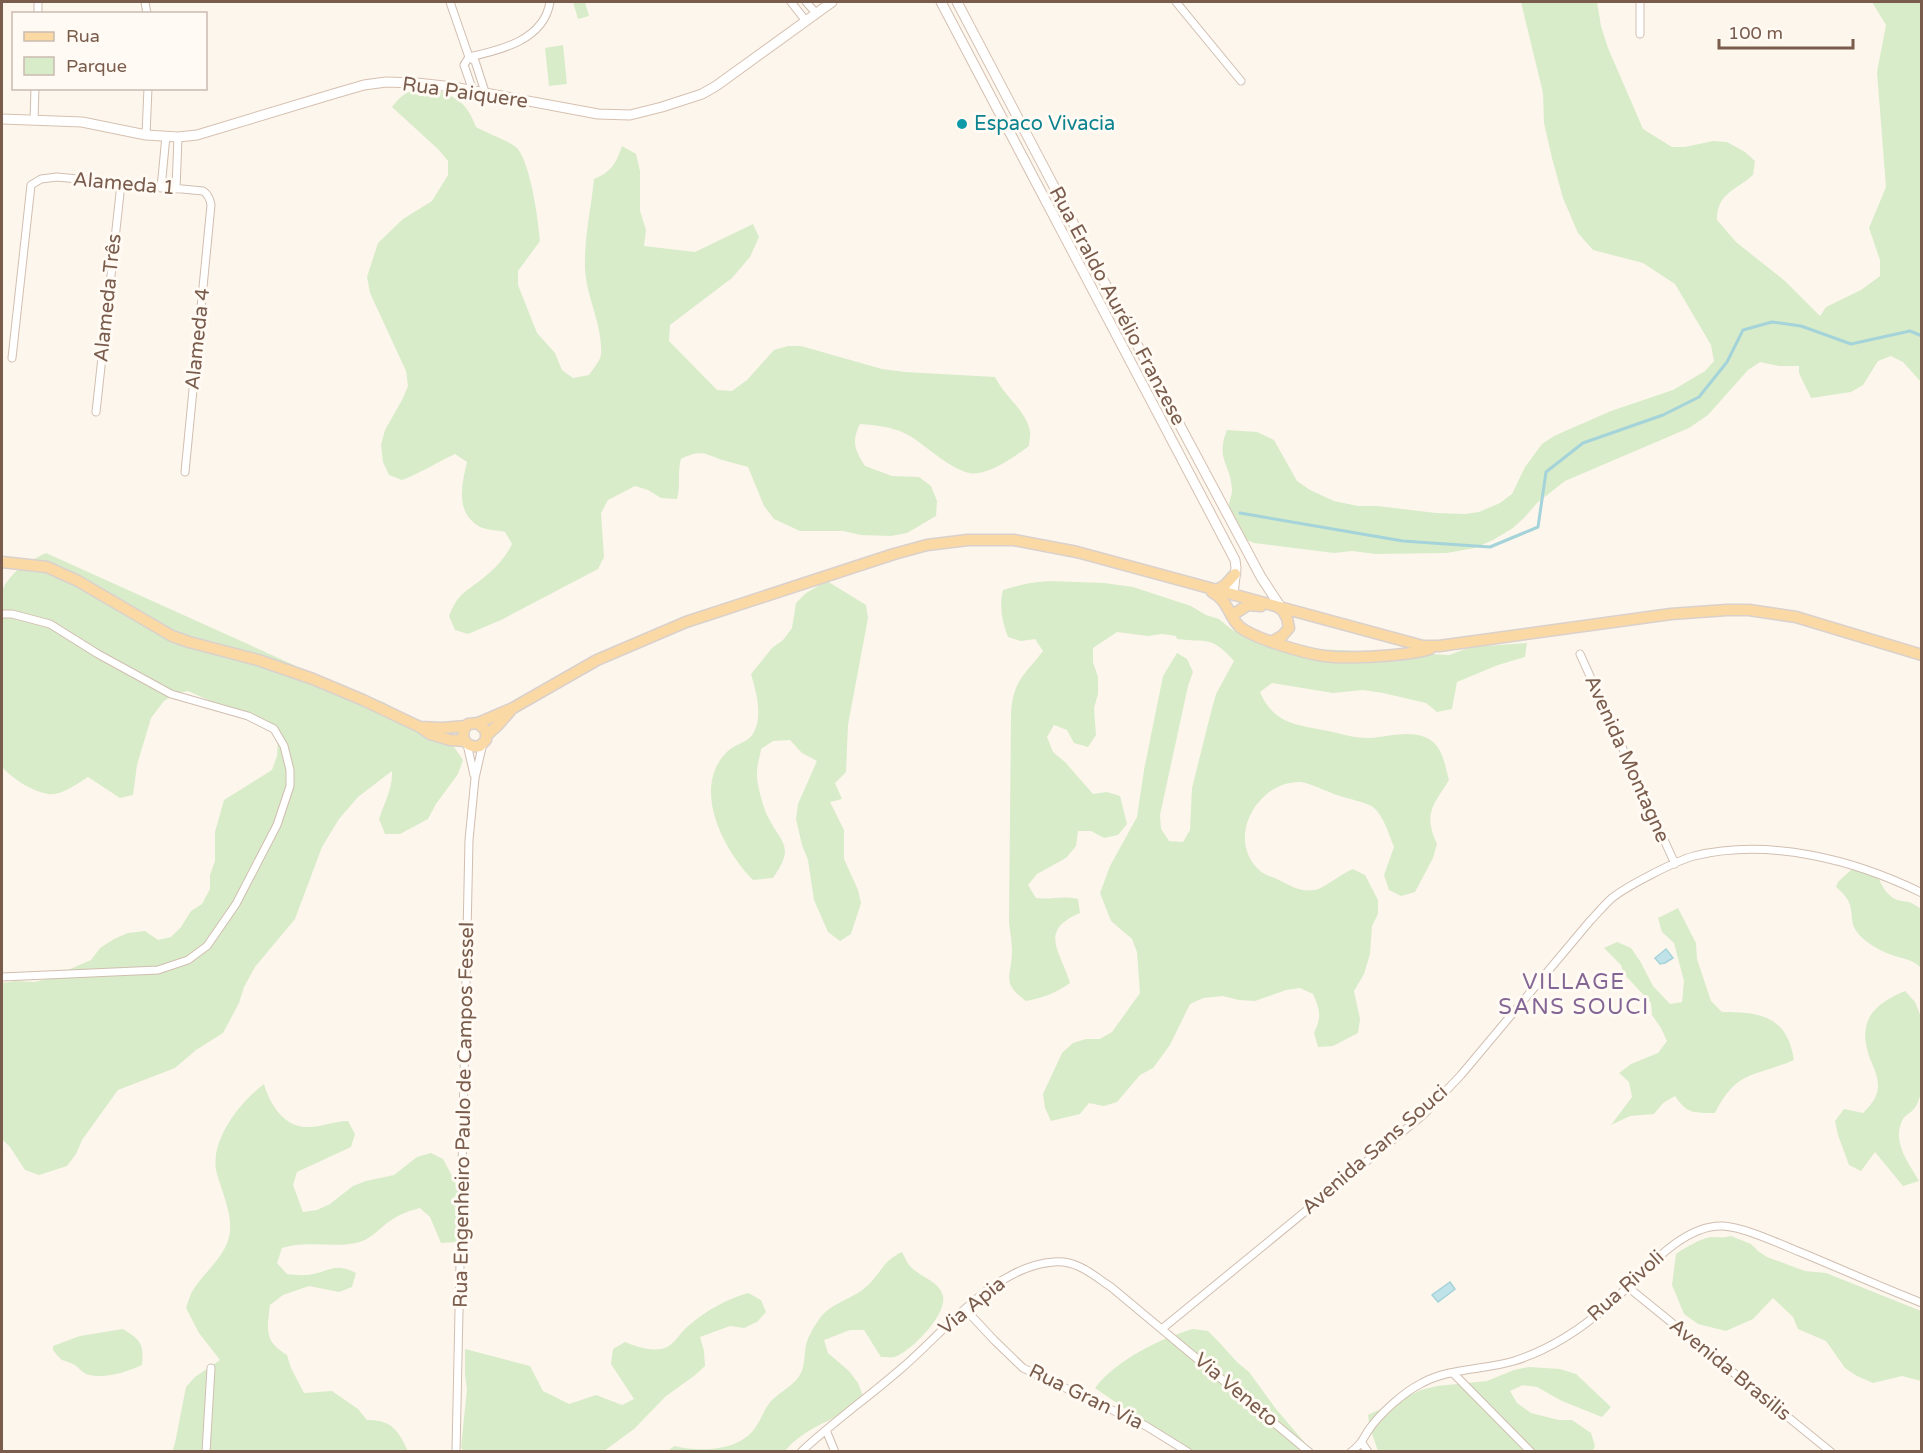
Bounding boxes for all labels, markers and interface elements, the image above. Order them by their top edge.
legend [12,12,207,90]
scale bar [1719,12,1852,50]
text: 100 m [1728,22,1783,44]
text: Rua [66,25,100,47]
text: Parque [66,55,127,77]
street label: Rua Paiquere [401,72,529,114]
place label: Espaco Vivacia [974,112,1115,136]
marker: Espaco Vivacia [955,117,969,131]
street label: Alameda 1 [72,168,176,200]
street label: Rua Eraldo Aurélio Franzese [1044,182,1190,430]
street label: Alameda Três [89,233,127,363]
street label: Alameda 4 [181,287,215,391]
street label: Avenida Montagne [1579,672,1675,846]
street label: Rua Engenheiro Paulo de Campos Fessel [449,922,479,1308]
district label: VILLAGE SANS SOUCI [1498,969,1650,1020]
street label: Avenida Sans Souci [1297,1080,1453,1220]
street label: Rua Rivoli [1583,1245,1669,1327]
street label: Via Apia [934,1272,1010,1340]
street label: Avenida Brasilis [1665,1314,1795,1426]
street label: Via Veneto [1189,1348,1283,1432]
street label: Rua Gran Via [1025,1359,1147,1435]

